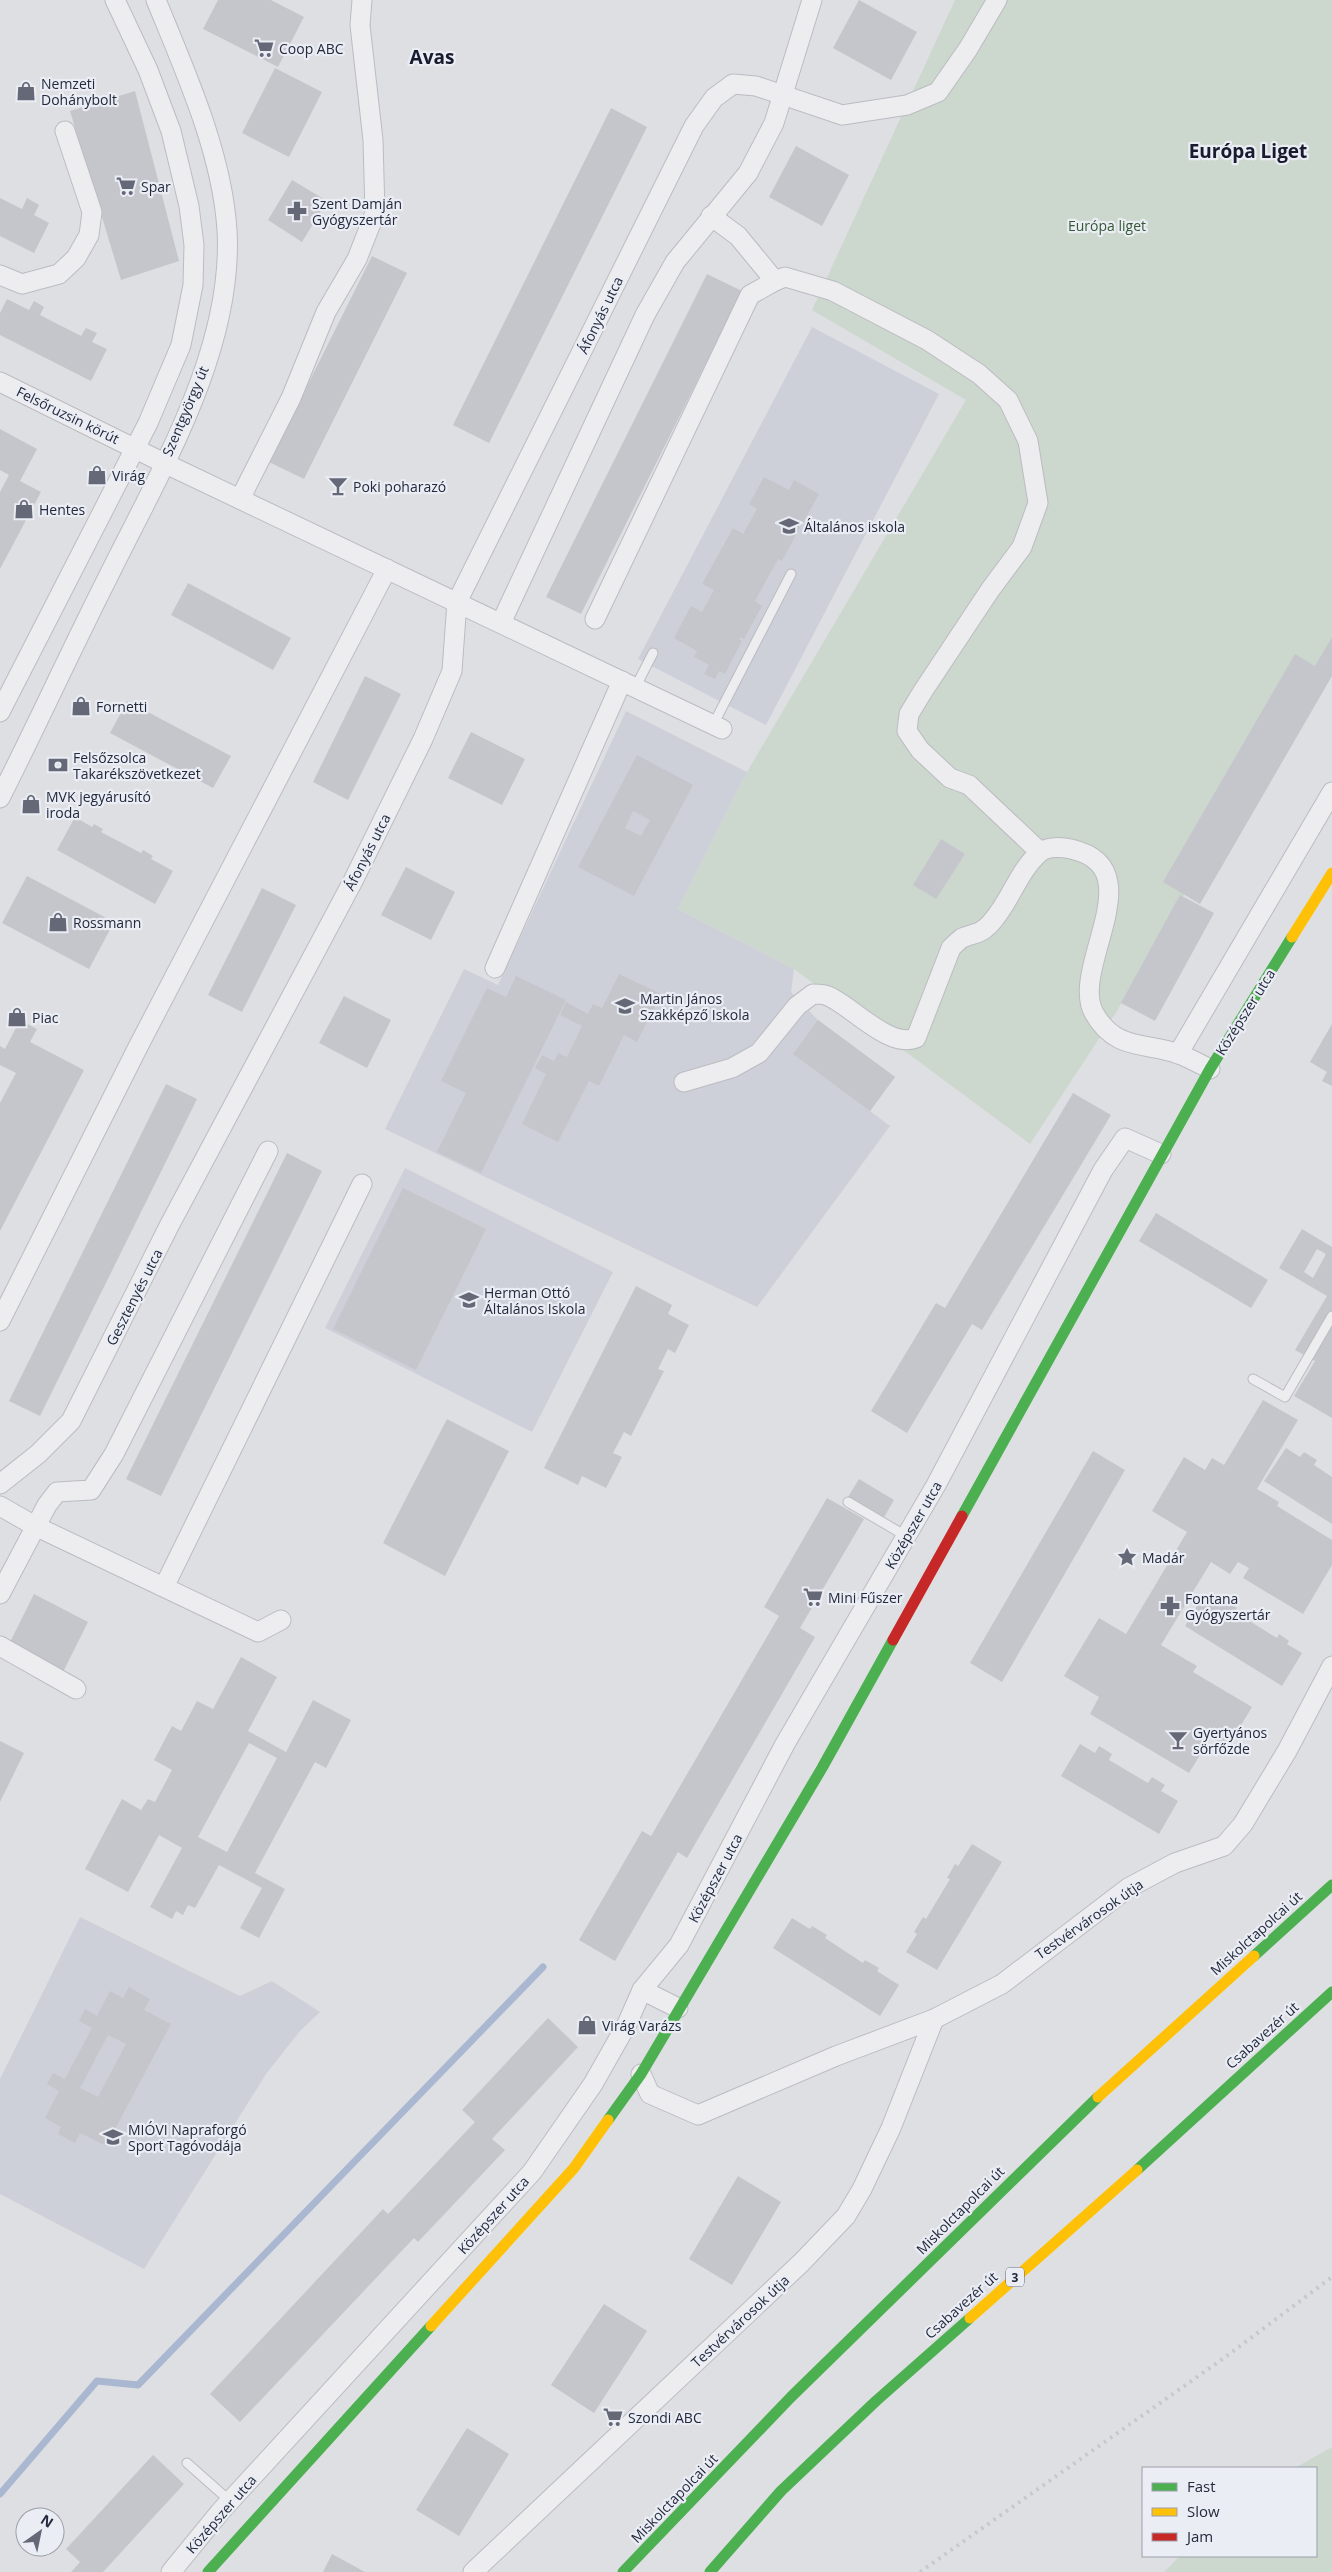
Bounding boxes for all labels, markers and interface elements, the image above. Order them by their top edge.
supermarket icon: Coop ABC [253,37,275,59]
place label: Coop ABC [279,39,344,58]
district label: Avas [410,44,454,70]
place label: Nemzeti Dohánybolt [41,74,117,109]
shop icon: Nemzeti Dohánybolt [15,80,37,102]
district label: Európa Liget [1189,138,1307,164]
supermarket icon: Spar [115,175,137,197]
place label: Spar [141,177,171,196]
place label: Szent Damján Gyógyszertár [312,194,402,229]
pharmacy icon: Szent Damján Gyógyszertár [286,200,308,222]
park label: Európa liget [1068,216,1146,235]
street label: Áfonyás utca [573,273,627,357]
street label: Szentgyörgy út [157,363,213,459]
street label: Felsőruzsin körút [13,382,123,448]
shop icon: Virág [86,464,108,486]
place label: Virág [112,466,145,485]
bar icon: Poki poharazó [327,475,349,497]
place label: Poki poharazó [353,477,446,496]
shop icon: Hentes [13,498,35,520]
place label: Hentes [39,500,86,519]
school or university icon: Általános iskola [778,515,800,537]
place label: Általános iskola [804,517,905,536]
shop icon: Fornetti [70,695,92,717]
place label: Fornetti [96,697,147,716]
place label: Felsőzsolca Takarékszövetkezet [73,748,201,783]
bank icon: Felsőzsolca Takarékszövetkezet [47,754,69,776]
place label: MVK jegyárusító iroda [46,787,151,822]
shop icon: MVK jegyárusító iroda [20,793,42,815]
street label: Áfonyás utca [340,810,394,894]
shop icon: Rossmann [47,911,69,933]
place label: Rossmann [73,913,141,932]
street label: Középszer utca [1211,965,1279,1059]
place label: Martin János Szakképző Iskola [640,989,749,1024]
school or university icon: Martin János Szakképző Iskola [614,995,636,1017]
shop icon: Piac [6,1006,28,1028]
place label: Piac [32,1008,59,1027]
street label: Gesztenyés utca [101,1245,167,1349]
place label: Herman Ottó Általános Iskola [484,1283,585,1318]
school or university icon: Herman Ottó Általános Iskola [458,1289,480,1311]
street label: Középszer utca [880,1478,946,1572]
place icon: Madár [1116,1546,1138,1568]
place label: Madár [1142,1548,1185,1567]
supermarket icon: Mini Fűszer [802,1586,824,1608]
place label: Mini Fűszer [828,1588,903,1607]
place label: Fontana Gyógyszertár [1185,1589,1271,1624]
pharmacy icon: Fontana Gyógyszertár [1159,1595,1181,1617]
place label: Gyertyános sörfőzde [1193,1723,1268,1758]
bar icon: Gyertyános sörfőzde [1167,1729,1189,1751]
street label: Középszer utca [683,1830,747,1926]
street label: Testvérvárosok útja [1031,1875,1147,1963]
street label: Miskolctapolcai út [1206,1887,1306,1979]
street label: Csabavezér út [1222,1997,1302,2073]
shop icon: Virág Varázs [576,2014,598,2036]
place label: Virág Varázs [602,2016,682,2035]
place label: MIÓVI Napraforgó Sport Tagóvodája [128,2120,247,2155]
school or university icon: MIÓVI Napraforgó Sport Tagóvodája [102,2126,124,2148]
street label: Miskolctapolcai út [912,2162,1008,2258]
street label: Középszer utca [453,2172,533,2258]
street label: Csabavezér út [921,2267,1001,2343]
road number: 3 [1006,2268,1024,2286]
street label: Testvérvárosok útja [687,2271,793,2371]
supermarket icon: Szondi ABC [602,2406,624,2428]
place label: Szondi ABC [628,2408,702,2427]
street label: Miskolctapolcai út [626,2449,722,2547]
legend [1142,2467,1317,2557]
street label: Középszer utca [182,2471,260,2557]
text: Fast [1187,2476,1216,2496]
text: Slow [1187,2501,1220,2521]
north arrow [15,2507,65,2557]
text: N [37,2510,57,2532]
text: Jam [1185,2526,1213,2546]

